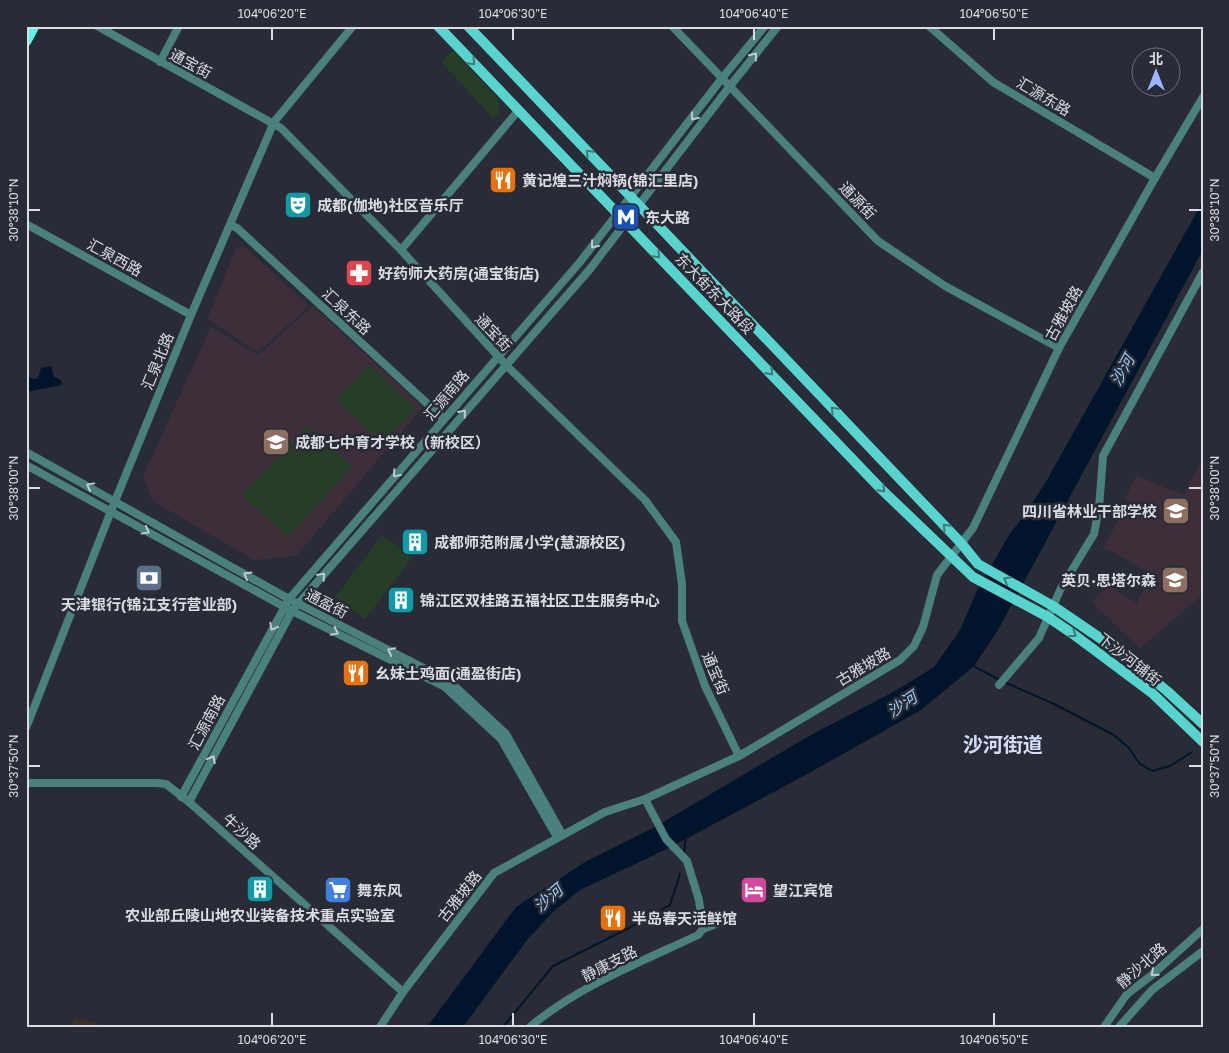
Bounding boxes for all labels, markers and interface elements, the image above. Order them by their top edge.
text: 104°06'20"E [238,6,306,21]
text: 104°06'30"E [479,6,547,21]
text: 104°06'40"E [720,6,788,21]
text: 104°06'50"E [960,6,1028,21]
street label: 通宝街 [167,44,215,82]
north arrow [1132,48,1182,98]
text: 北 [1149,50,1163,67]
one-way arrow [749,53,757,62]
one-way arrow [466,56,475,65]
street label: 汇源东路 [1014,73,1074,119]
one-way arrow [690,111,699,120]
one-way arrow [586,150,595,159]
restaurant icon: 黄记煌三汁焖锅(锦汇里店) [488,165,518,195]
place label: 黄记煌三汁焖锅(锦汇里店) [522,171,698,189]
text: 30°38'10"N [6,178,21,242]
street label: 通源街 [836,178,880,222]
text: 30°38'10"N [1207,178,1222,242]
theatre icon: 成都(伽地)社区音乐厅 [283,190,313,220]
place label: 成都(伽地)社区音乐厅 [317,196,463,214]
metro station icon: 东大路 [611,202,641,232]
place label: 东大路 [645,208,690,226]
street label: 汇泉西路 [84,235,146,279]
one-way arrow [590,239,599,248]
one-way arrow [651,249,660,258]
street label: 东大街东大路段 [672,249,758,337]
pharmacy icon: 好药师大药房(通宝街店) [344,258,374,288]
place label: 好药师大药房(通宝街店) [378,264,539,282]
street label: 古雅坡路 [1041,282,1085,344]
street label: 汇泉东路 [319,284,375,338]
street label: 通宝街 [472,309,516,355]
street label: 汇泉北路 [137,330,177,392]
water label: 沙河 [1105,349,1140,389]
street label: 汇源南路 [420,366,472,424]
one-way arrow [764,366,773,375]
one-way arrow [830,407,839,416]
one-way arrow [458,410,467,419]
school or university icon: 成都七中育才学校（新校区） [261,427,291,457]
place label: 成都七中育才学校（新校区） [295,433,490,451]
text: 30°38'00"N [6,456,21,520]
text: 30°38'00"N [1207,456,1222,520]
one-way arrow [393,468,402,477]
one-way arrow [86,483,95,493]
one-way arrow [876,484,885,493]
school or university icon: 四川省林业干部学校 [1161,496,1191,526]
place label: 四川省林业干部学校 [1022,502,1157,520]
one-way arrow [943,524,952,533]
one-way arrow [141,525,150,535]
building icon: 成都师范附属小学(慧源校区) [400,527,430,557]
place label: 成都师范附属小学(慧源校区) [434,533,625,551]
bank icon: 天津银行(锦江支行营业部) [134,563,164,593]
school or university icon: 英贝·思塔尔森 [1160,565,1190,595]
one-way arrow [243,571,252,581]
place label: 英贝·思塔尔森 [1061,571,1156,589]
one-way arrow [317,572,326,581]
one-way arrow [1004,576,1013,586]
street label: 通盈街 [303,585,351,621]
building icon: 锦江区双桂路五福社区卫生服务中心 [386,585,416,615]
place label: 锦江区双桂路五福社区卫生服务中心 [420,591,660,609]
place label: 天津银行(锦江支行营业部) [61,595,237,613]
one-way arrow [269,622,279,631]
one-way arrow [330,626,339,636]
one-way arrow [1068,628,1077,637]
street label: 下沙河铺街 [1095,629,1165,689]
street label: 古雅坡路 [833,643,893,689]
one-way arrow [387,647,396,657]
street label: 通宝街 [699,649,733,697]
restaurant icon: 幺妹土鸡面(通盈街店) [341,658,371,688]
place label: 幺妹土鸡面(通盈街店) [375,664,521,682]
water label: 沙河 [883,685,923,721]
street label: 汇源南路 [184,691,228,753]
district label: 沙河街道 [963,732,1043,756]
text: 30°37'50"N [6,734,21,798]
text: 30°37'50"N [1207,734,1222,798]
one-way arrow [206,756,216,765]
street label: 牛沙路 [219,809,265,853]
street label: 古雅坡路 [433,867,485,925]
building icon: 农业部丘陵山地农业装备技术重点实验室 [245,874,275,904]
supermarket icon: 舞东风 [323,875,353,905]
hotel icon: 望江宾馆 [739,875,769,905]
water label: 沙河 [529,878,569,916]
place label: 舞东风 [357,881,402,899]
place label: 望江宾馆 [773,881,833,899]
restaurant icon: 半岛春天活鲜馆 [598,903,628,933]
place label: 农业部丘陵山地农业装备技术重点实验室 [125,906,395,924]
place label: 半岛春天活鲜馆 [632,909,737,927]
street label: 静沙北路 [1112,939,1170,991]
street label: 静康支路 [578,941,640,985]
one-way arrow [1150,968,1159,977]
text: 104°06'20"E [238,1032,306,1047]
text: 104°06'30"E [479,1032,547,1047]
text: 104°06'40"E [720,1032,788,1047]
text: 104°06'50"E [960,1032,1028,1047]

